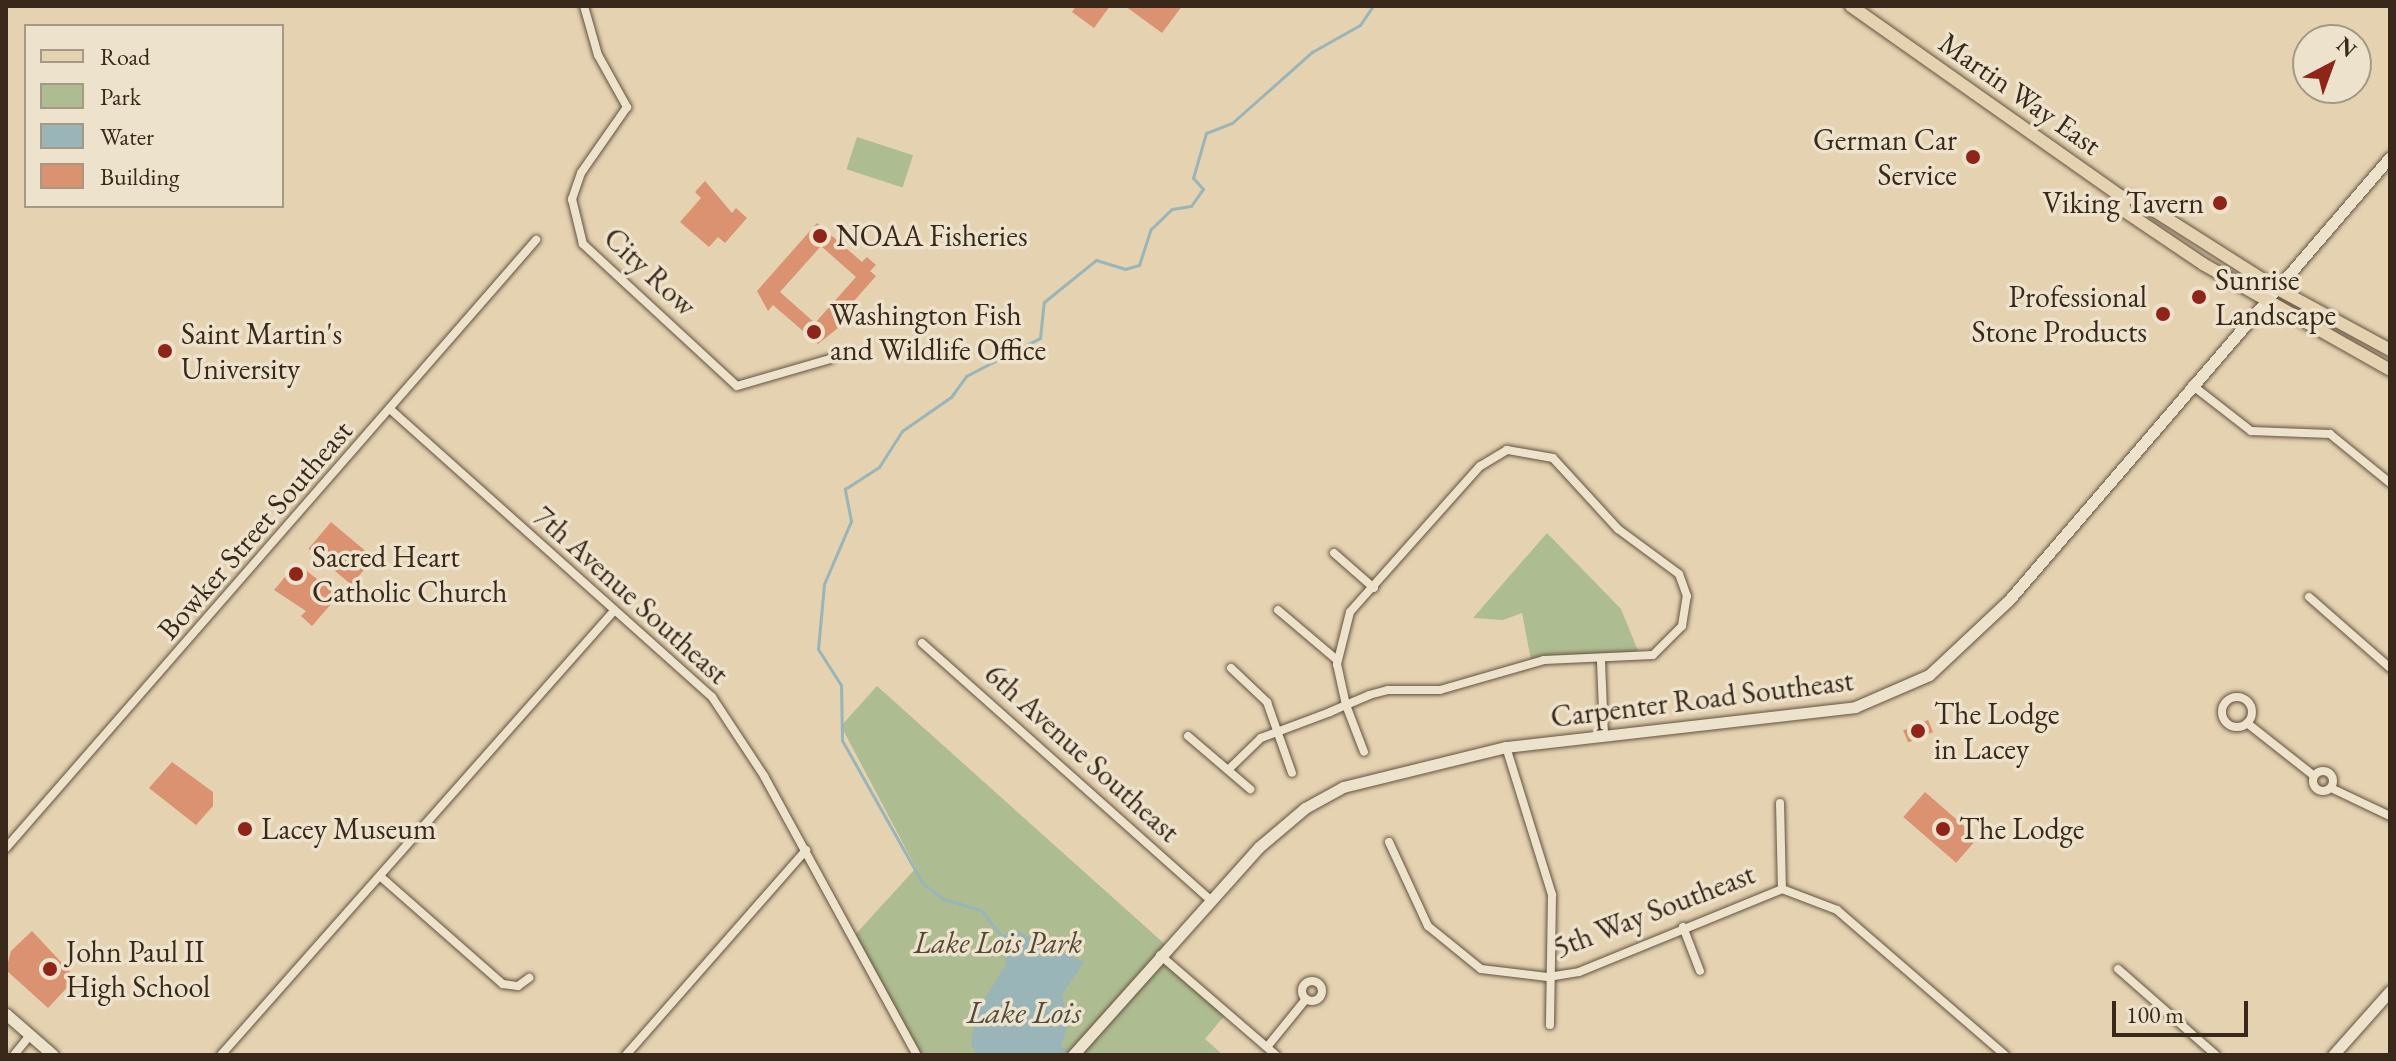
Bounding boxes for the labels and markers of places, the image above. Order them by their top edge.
place label: German Car Service [1813,122,1957,192]
marker: German Car Service [1964,148,1982,166]
place label: Viking Tavern [2043,185,2204,221]
marker: Viking Tavern [2211,194,2229,212]
place label: NOAA Fisheries [836,218,1028,254]
marker: NOAA Fisheries [811,227,829,245]
place label: Sunrise Landscape [2215,262,2336,332]
place label: Professional Stone Products [1972,279,2147,350]
marker: Sunrise Landscape [2190,288,2208,306]
place label: Washington Fish and Wildlife Office [830,297,1046,368]
marker: Professional Stone Products [2154,305,2172,323]
place label: Saint Martin's University [181,316,342,386]
marker: Washington Fish and Wildlife Office [805,323,823,341]
marker: Saint Martin's University [156,342,174,360]
place label: Sacred Heart Catholic Church [312,539,508,610]
marker: Sacred Heart Catholic Church [287,565,305,583]
place label: The Lodge in Lacey [1934,696,2060,766]
marker: The Lodge in Lacey [1909,722,1927,740]
place label: Lacey Museum [261,811,436,847]
place label: The Lodge [1959,811,2085,847]
marker: Lacey Museum [236,820,254,838]
marker: The Lodge [1934,820,1952,838]
place label: John Paul II High School [66,934,210,1004]
marker: John Paul II High School [41,960,59,978]

